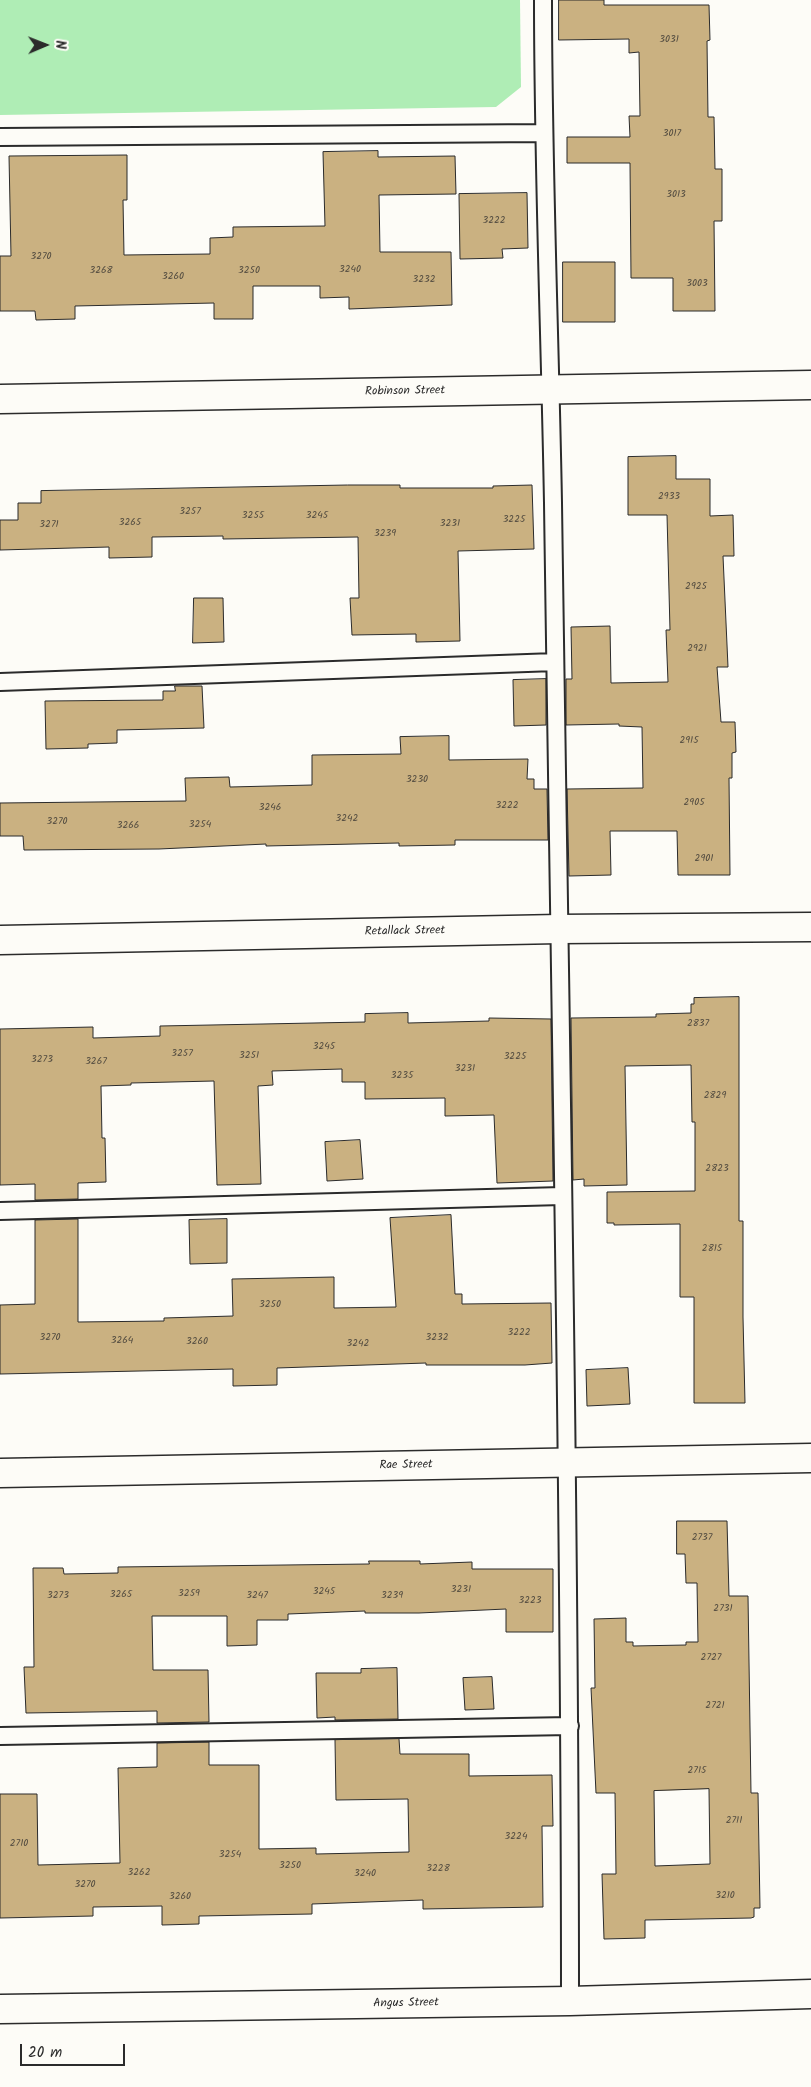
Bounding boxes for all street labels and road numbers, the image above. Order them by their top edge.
street label: Robinson Street [365,384,445,400]
street label: Retallack Street [365,924,445,940]
street label: Rae Street [379,1458,433,1474]
street label: Angus Street [373,1996,439,2012]

